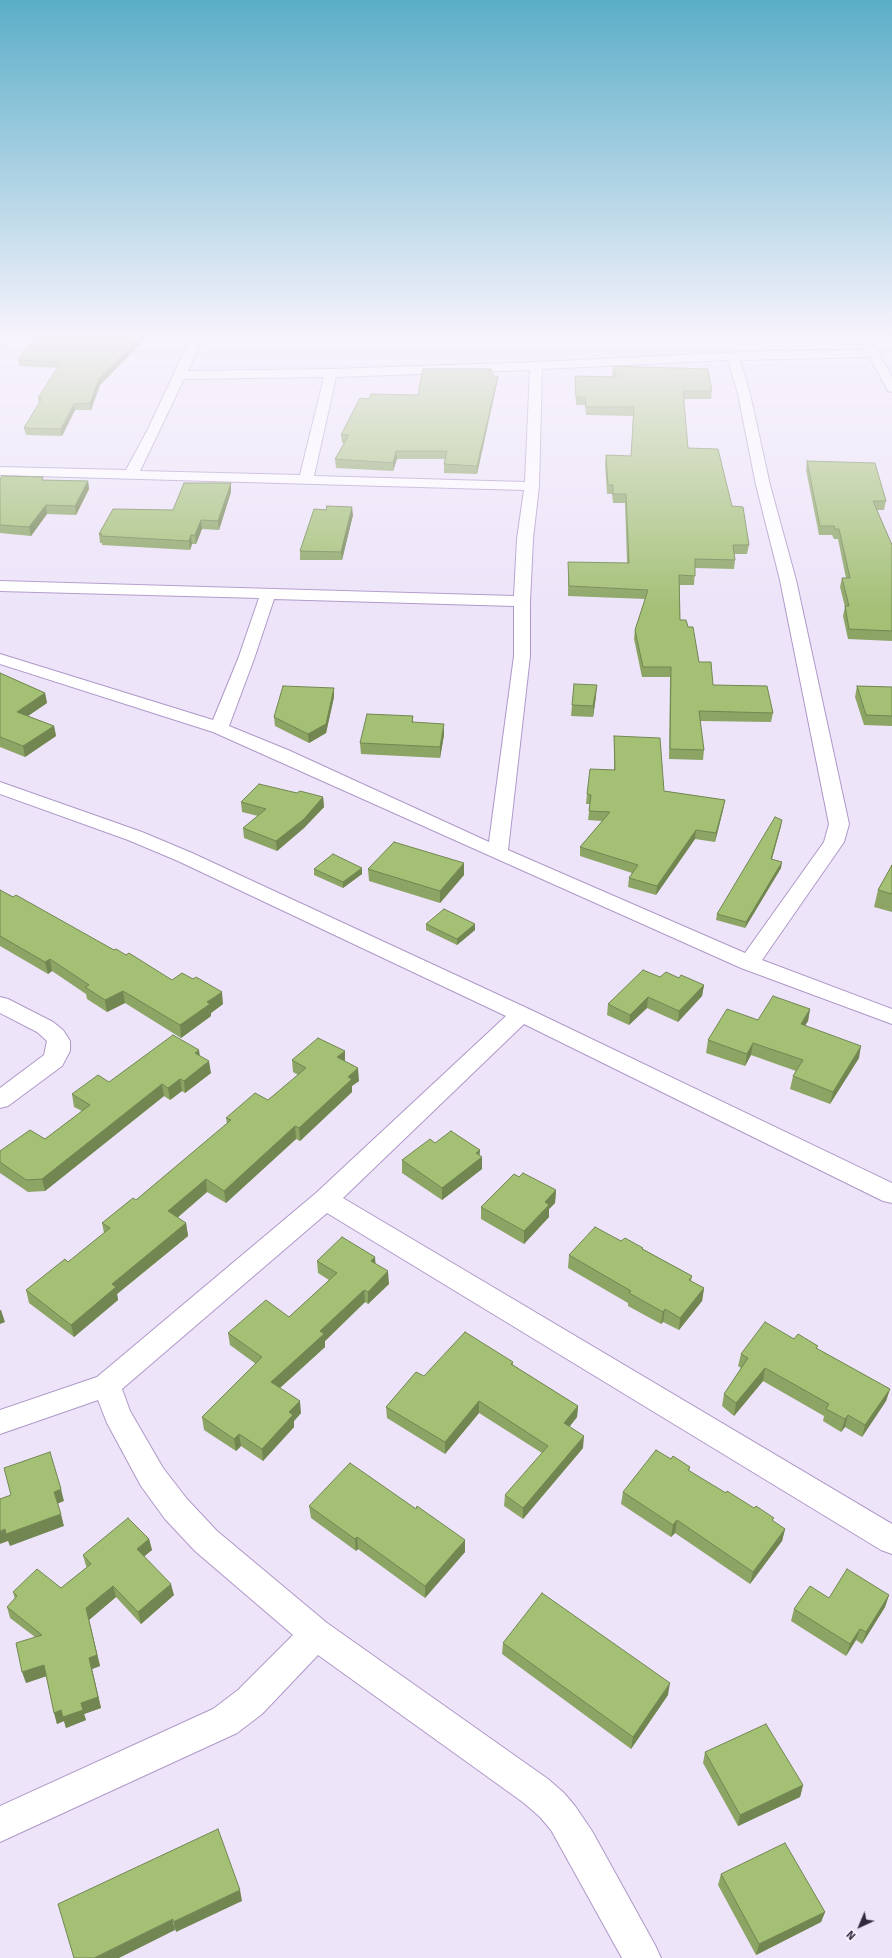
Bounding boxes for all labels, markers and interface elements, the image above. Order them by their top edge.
north arrow [840,1906,880,1946]
text: N [844,1928,859,1942]

